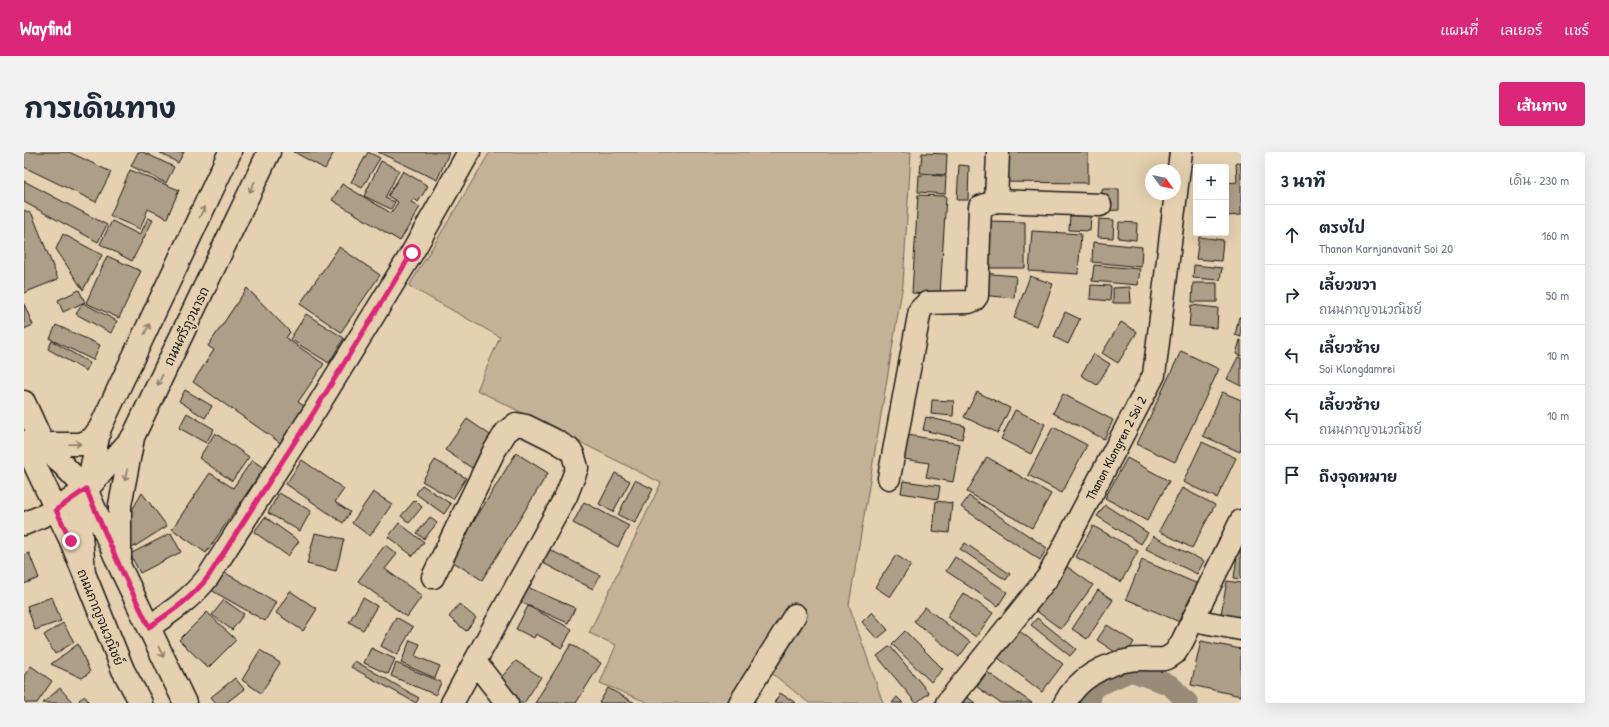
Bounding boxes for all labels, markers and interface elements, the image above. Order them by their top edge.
text: Wayfind [20,15,71,41]
text: แผนที่ [1440,20,1478,39]
text: เลเยอร์ [1500,20,1542,39]
text: แชร์ [1564,20,1589,39]
button: เส้นทาง [1499,82,1585,126]
text: การเดินทาง [24,89,176,127]
north arrow [1145,164,1181,200]
map controls [1193,164,1229,236]
button: + [1193,164,1229,200]
text: 3 นาที [1281,169,1325,192]
text: เดิน · 230 m [1509,171,1569,189]
one-way arrow [248,181,255,193]
button: − [1193,200,1229,236]
one-way arrow [199,206,206,218]
text: ตรงไป [1319,217,1365,238]
icon: ahead [1281,224,1303,246]
text: 160 m [1541,226,1569,244]
text: Thanon Karnjanavanit Soi 20 [1319,239,1453,257]
route start [403,244,421,262]
text: เลี้ยวขวา [1319,274,1377,295]
street label: ถนนศรีภูวนารถ [159,284,214,369]
icon: right [1281,284,1303,306]
text: 50 m [1546,286,1569,304]
text: ถนนกาญจนวณิชย์ [1319,300,1422,318]
one-way arrow [144,324,151,336]
text: เลี้ยวซ้าย [1319,337,1380,358]
icon: left [1281,344,1303,366]
text: 10 m [1547,346,1569,364]
text: Soi Klongdamrei [1319,359,1395,377]
one-way arrow [156,374,163,386]
street label: Thanon Klongren 2 Soi 2 [1081,393,1150,503]
text: เลี้ยวซ้าย [1319,394,1380,415]
icon: left [1281,404,1303,426]
text: 10 m [1547,406,1569,424]
text: ถนนกาญจนวณิชย์ [1319,420,1422,438]
one-way arrow [68,440,81,447]
icon: arrive [1281,464,1303,486]
text: ถึงจุดหมาย [1319,466,1397,487]
one-way arrow [122,468,130,481]
route end [62,532,80,550]
street label: ถนนกาญจนวณิชย์ [73,566,129,668]
one-way arrow [158,646,165,658]

